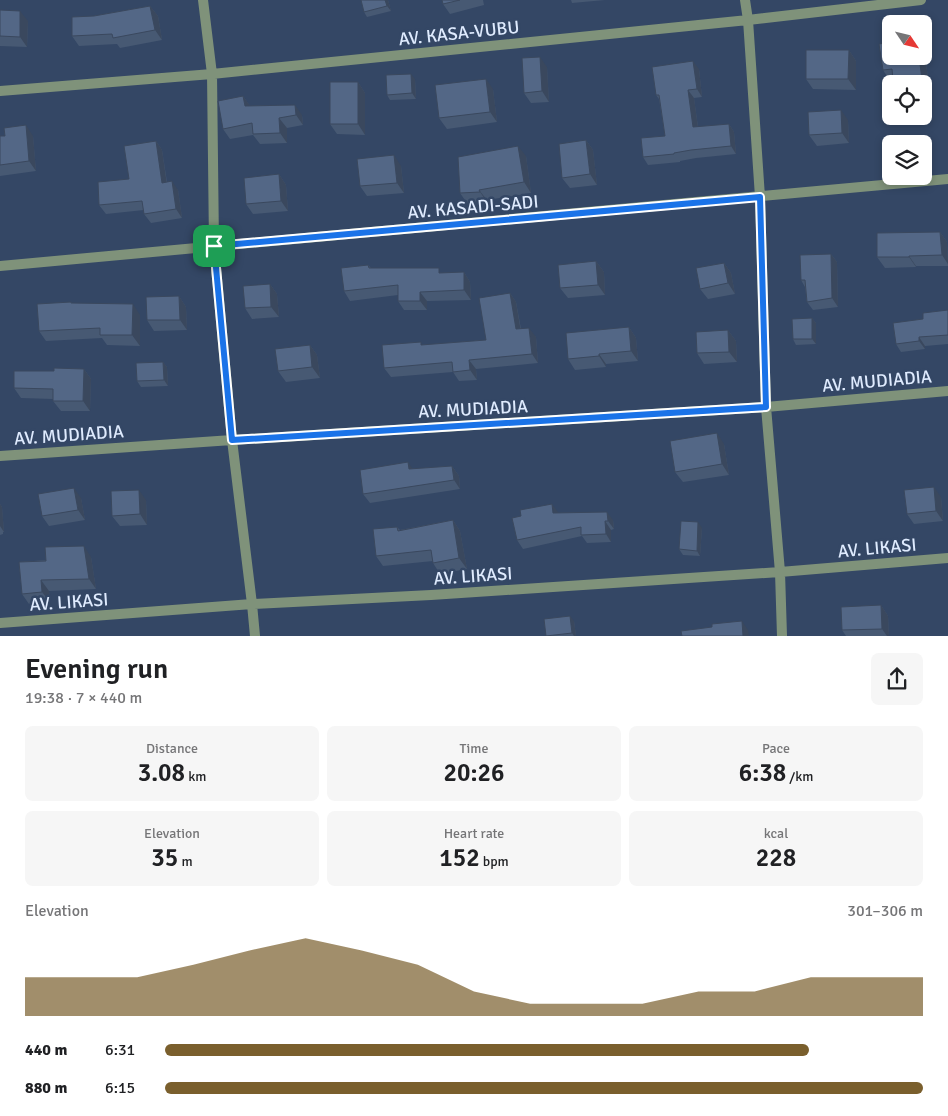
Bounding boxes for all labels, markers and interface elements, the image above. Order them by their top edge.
north arrow [882,15,932,65]
map controls [882,15,932,185]
street label: AV. KASA-VUBU [398,16,520,50]
button: locate [882,75,932,125]
button: layers [882,135,932,185]
street label: AV. KASADI-SADI [407,190,539,224]
pin [193,225,235,267]
icon: arrive [200,232,228,260]
street label: AV. MUDIADIA [821,365,933,397]
street label: AV. MUDIADIA [418,395,528,423]
street label: AV. MUDIADIA [13,420,125,450]
street label: AV. LIKASI [837,534,917,562]
street label: AV. LIKASI [433,562,513,590]
street label: AV. LIKASI [29,588,109,616]
text: Evening run [25,652,168,686]
button: share [871,653,923,705]
text: 19:38 · 7 × 440 m [25,688,142,708]
text: Distance [146,740,198,757]
text: Time [460,740,488,757]
text: Pace [762,740,790,757]
text: 3.08 [138,757,185,788]
text: 20:26 [443,757,505,788]
text: 6:38 [739,757,786,788]
text: km [185,768,206,785]
text: /km [786,768,813,785]
text: Elevation [144,825,200,842]
text: Heart rate [444,825,504,842]
text: kcal [764,825,788,842]
text: 35 [151,842,178,873]
text: 152 [439,842,480,873]
text: 228 [756,842,796,873]
text: m [178,853,193,870]
text: bpm [480,853,509,870]
text: Elevation [25,901,89,921]
text: 301–306 m [847,901,923,921]
text: 440 m [25,1040,67,1060]
text: 6:31 [105,1040,135,1060]
text: 880 m [25,1078,67,1098]
text: 6:15 [105,1078,135,1098]

